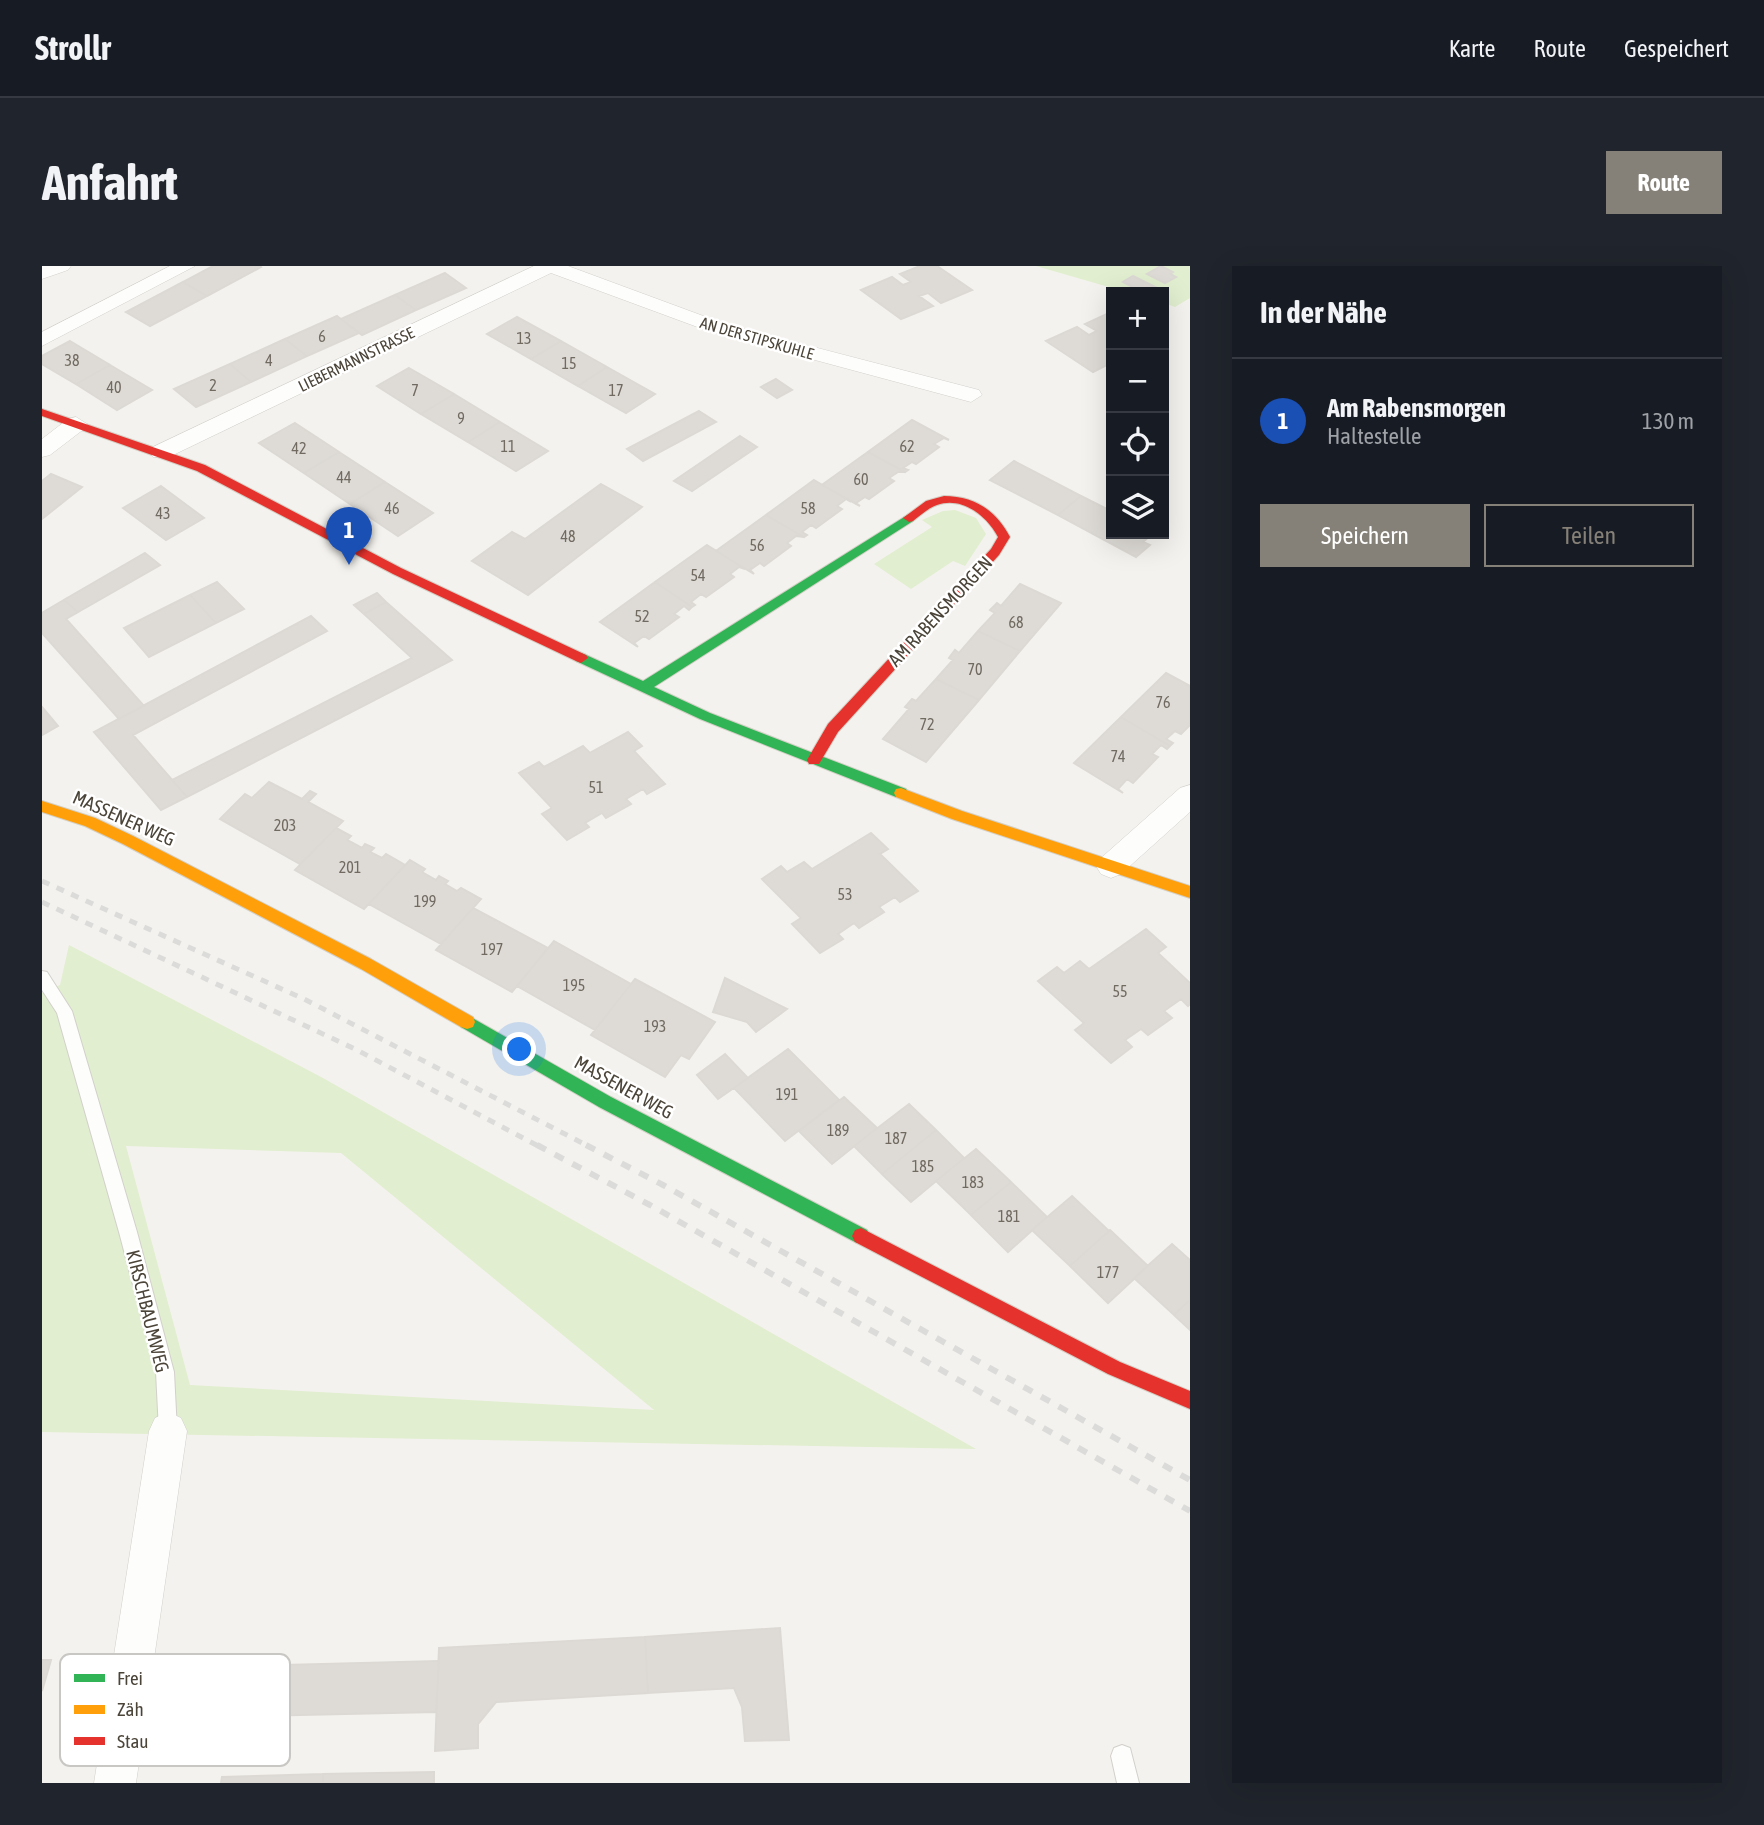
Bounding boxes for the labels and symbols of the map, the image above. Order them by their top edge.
street label: AN DER STIPSKUHLE [698,313,816,363]
street label: LIEBERMANNSTRASSE [295,323,417,395]
house number: 6 [318,327,326,345]
house number: 13 [516,329,532,347]
house number: 38 [64,351,80,369]
house number: 4 [265,351,273,369]
house number: 15 [561,354,577,372]
house number: 2 [209,376,217,394]
house number: 40 [106,378,122,396]
house number: 7 [411,381,419,399]
house number: 17 [608,381,624,399]
house number: 9 [457,409,465,427]
house number: 11 [500,437,516,455]
house number: 62 [899,437,915,455]
house number: 42 [291,439,307,457]
house number: 44 [336,468,352,486]
house number: 60 [853,470,869,488]
house number: 46 [384,499,400,517]
house number: 58 [800,499,816,517]
house number: 43 [155,504,171,522]
pin: 1 [326,507,372,565]
house number: 48 [560,527,576,545]
house number: 56 [749,536,765,554]
street label: AM RABENSMORGEN [883,551,997,671]
house number: 54 [690,566,706,584]
house number: 52 [634,607,650,625]
house number: 68 [1008,613,1024,631]
house number: 70 [967,660,983,678]
house number: 76 [1155,693,1171,711]
house number: 72 [919,715,935,733]
house number: 74 [1110,747,1126,765]
house number: 51 [588,778,604,796]
street label: MASSENER WEG [70,786,178,850]
house number: 203 [274,816,296,834]
house number: 201 [339,858,361,876]
house number: 53 [837,885,853,903]
house number: 199 [414,892,436,910]
house number: 197 [481,940,503,958]
house number: 195 [563,976,585,994]
house number: 55 [1112,982,1128,1000]
house number: 193 [644,1017,666,1035]
your location [502,1032,536,1066]
street label: MASSENER WEG [571,1051,677,1123]
house number: 191 [776,1085,798,1103]
house number: 189 [827,1121,849,1139]
house number: 187 [885,1129,907,1147]
house number: 185 [912,1157,934,1175]
house number: 183 [962,1173,984,1191]
house number: 181 [998,1207,1020,1225]
street label: KIRSCHBAUMWEG [122,1247,174,1375]
house number: 177 [1097,1263,1119,1281]
legend [60,1654,290,1766]
text: Frei [117,1667,143,1689]
text: Zäh [117,1698,144,1720]
text: Stau [117,1730,148,1752]

